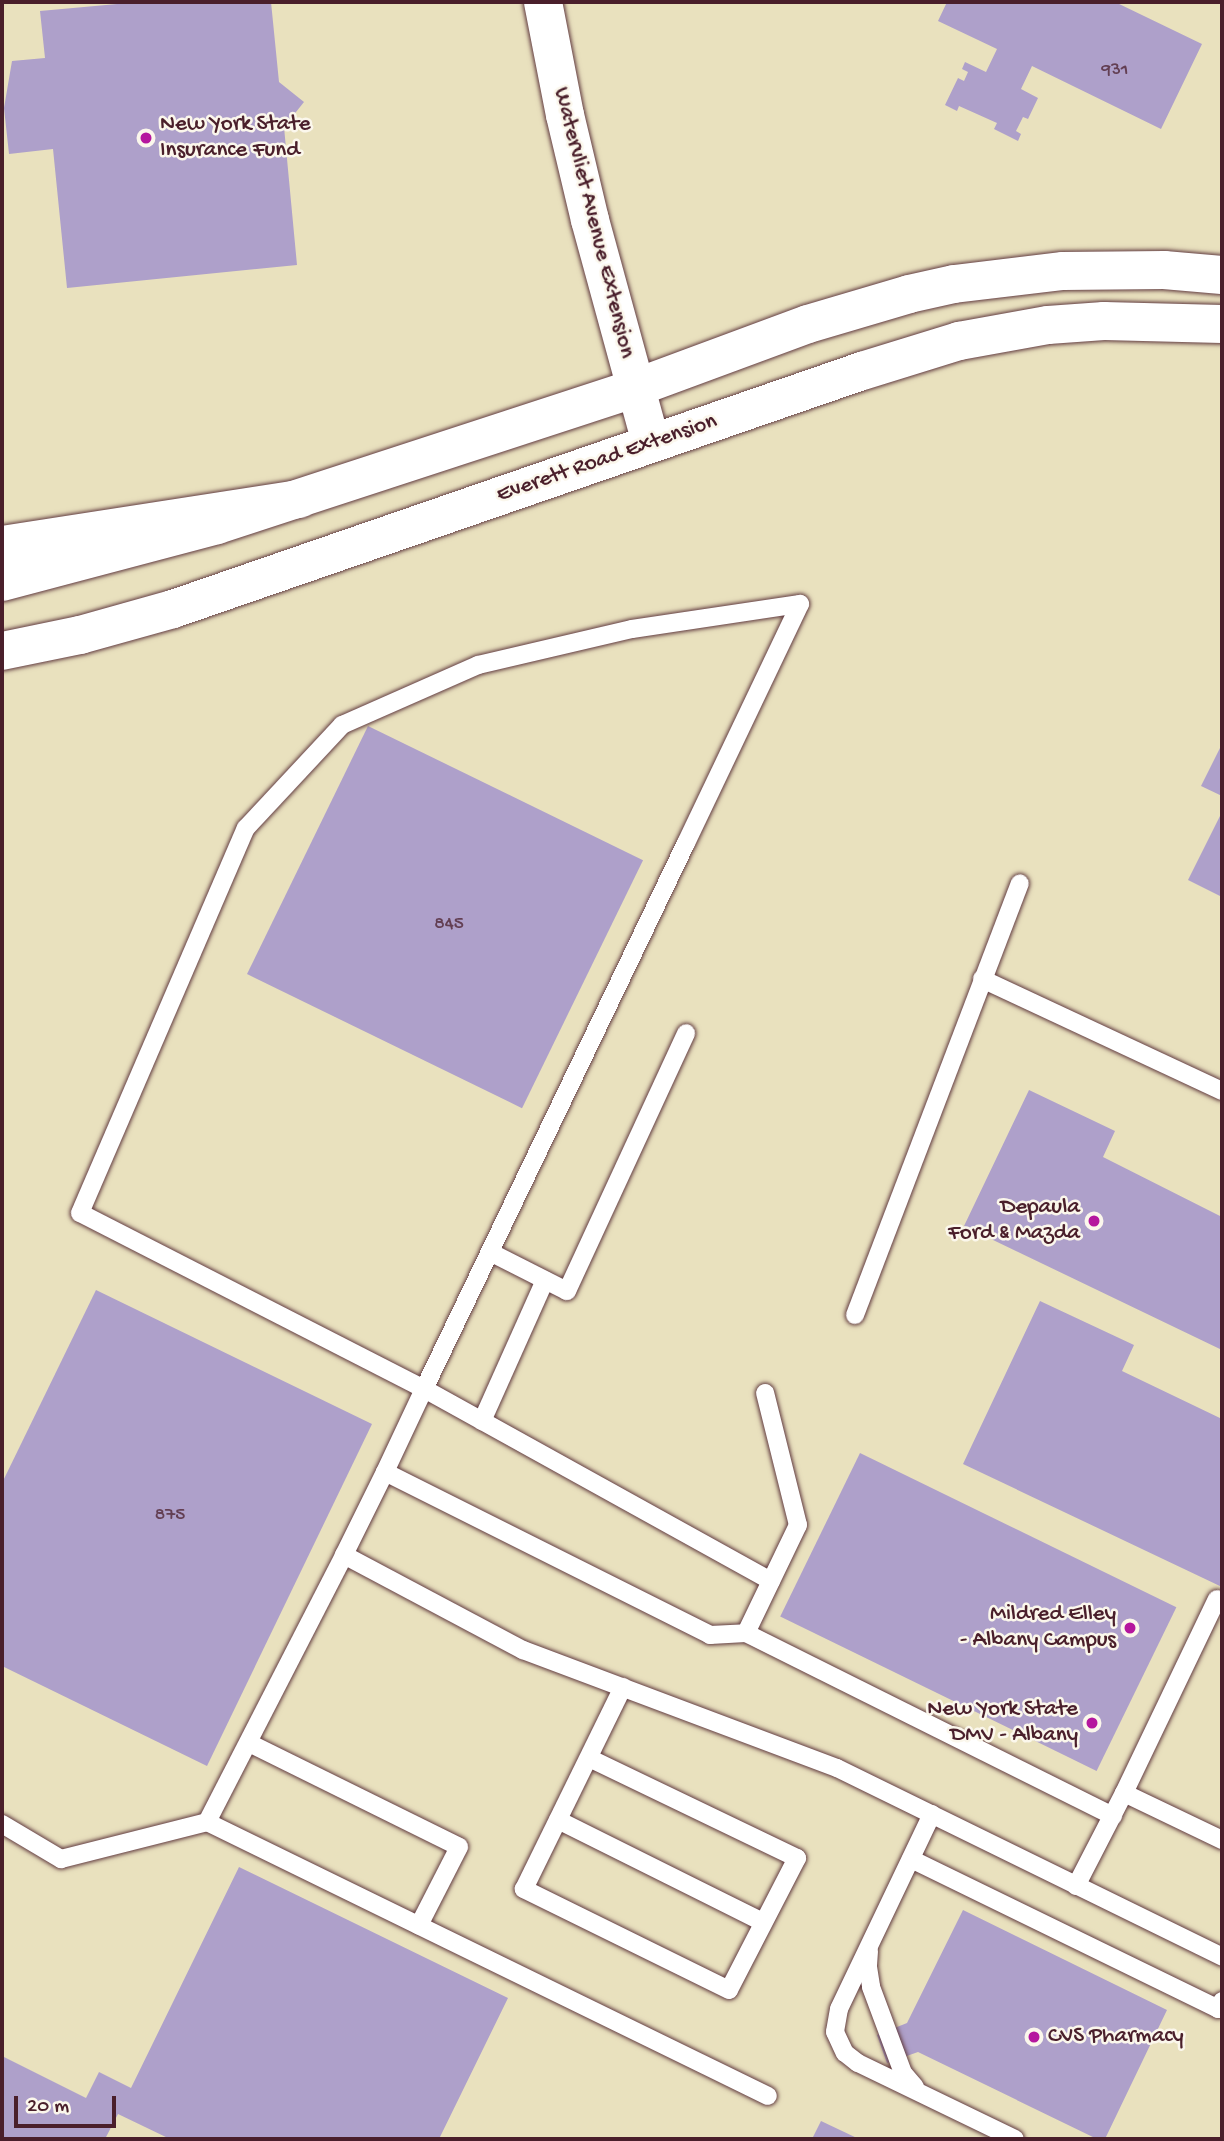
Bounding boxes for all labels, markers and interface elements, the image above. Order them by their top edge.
house number: 931 [1101,60,1129,82]
street label: Watervliet Avenue Extension [546,85,640,361]
place label: New York State Insurance Fund [160,111,311,165]
marker: New York State Insurance Fund [138,130,154,146]
street label: Everett Road Extension [493,408,721,510]
house number: 845 [434,914,464,936]
place label: Depaula Ford & Mazda [948,1194,1080,1248]
marker: Depaula Ford & Mazda [1086,1213,1102,1229]
house number: 875 [155,1505,185,1527]
place label: Mildred Elley - Albany Campus [960,1601,1116,1655]
marker: Mildred Elley - Albany Campus [1122,1620,1138,1636]
place label: New York State DMV - Albany [927,1696,1078,1750]
marker: New York State DMV - Albany [1084,1715,1100,1731]
place label: CVS Pharmacy [1048,2023,1184,2051]
marker: CVS Pharmacy [1026,2029,1042,2045]
scale bar [18,2082,119,2126]
text: 20 m [27,2095,69,2120]

